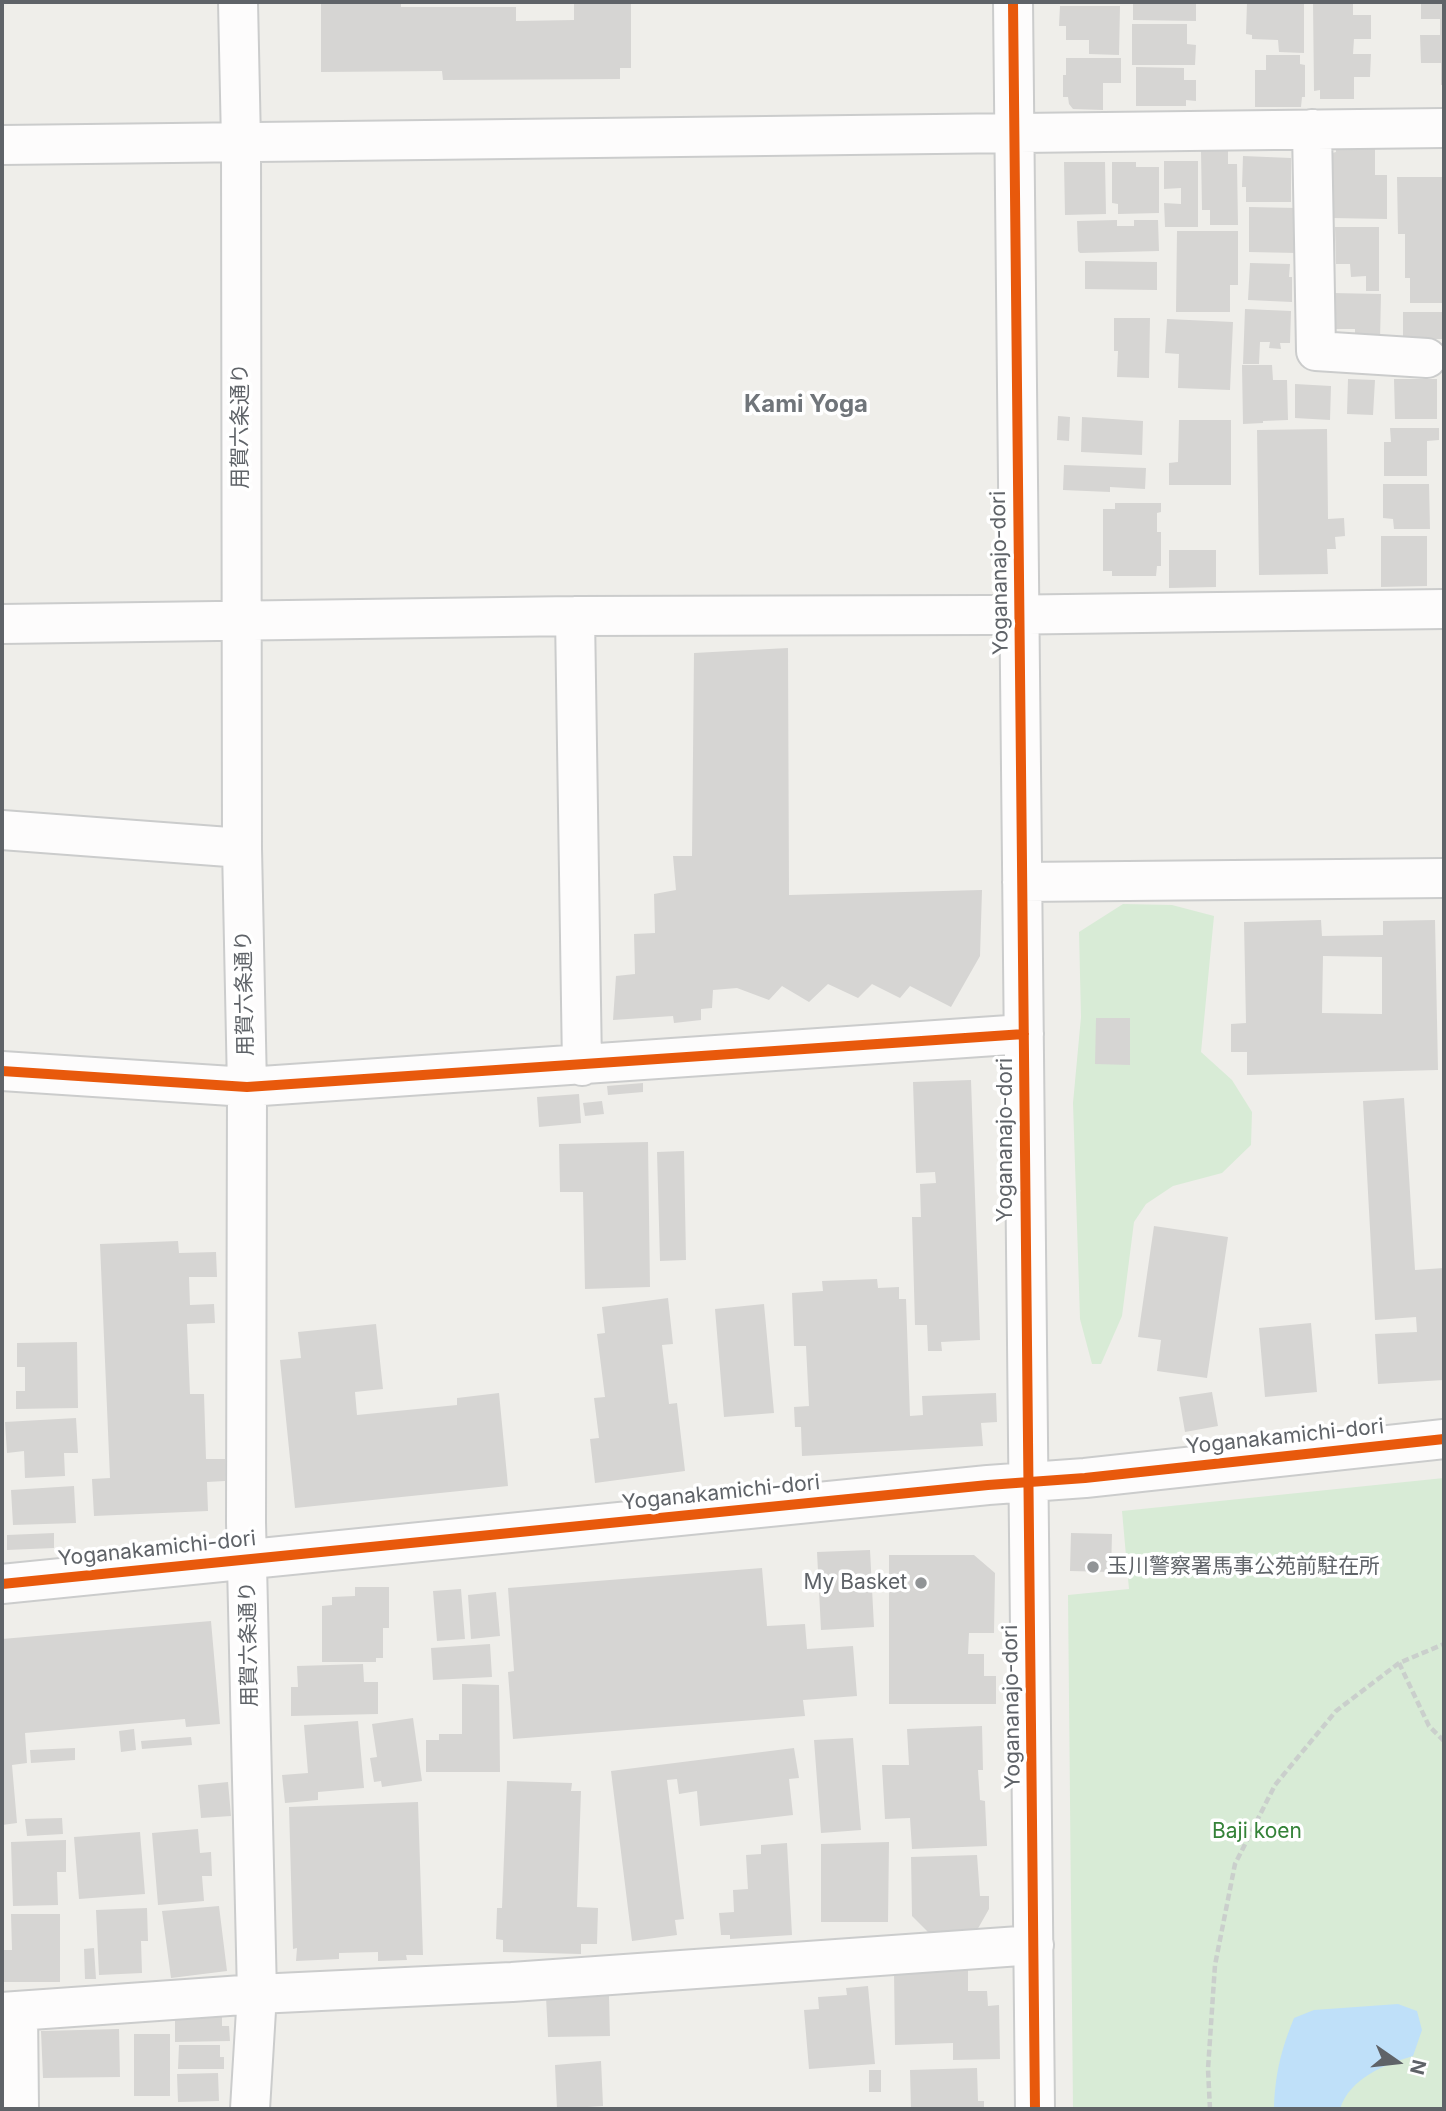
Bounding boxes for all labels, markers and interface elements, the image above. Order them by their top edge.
street label: 用賀六条通り [228,363,254,489]
district label: Kami Yoga [744,391,868,419]
street label: Yogananajo-dori [986,491,1014,655]
street label: 用賀六条通り [231,930,259,1056]
street label: Yogananajo-dori [993,1058,1019,1222]
street label: Yoganakamichi-dori [1185,1414,1385,1460]
street label: Yoganakamichi-dori [621,1470,821,1516]
street label: Yoganakamichi-dori [57,1526,257,1572]
place label: 玉川警察署馬事公苑前駐在所 [1107,1554,1380,1580]
marker: 玉川警察署馬事公苑前駐在所 [1085,1559,1101,1575]
place label: My Basket [803,1570,907,1596]
marker: My Basket [913,1575,929,1591]
street label: 用賀六条通り [235,1581,263,1707]
street label: Yogananajo-dori [998,1625,1026,1789]
park label: Baji koen [1212,1819,1302,1845]
north arrow [1362,2027,1432,2097]
text: N [1405,2057,1431,2077]

